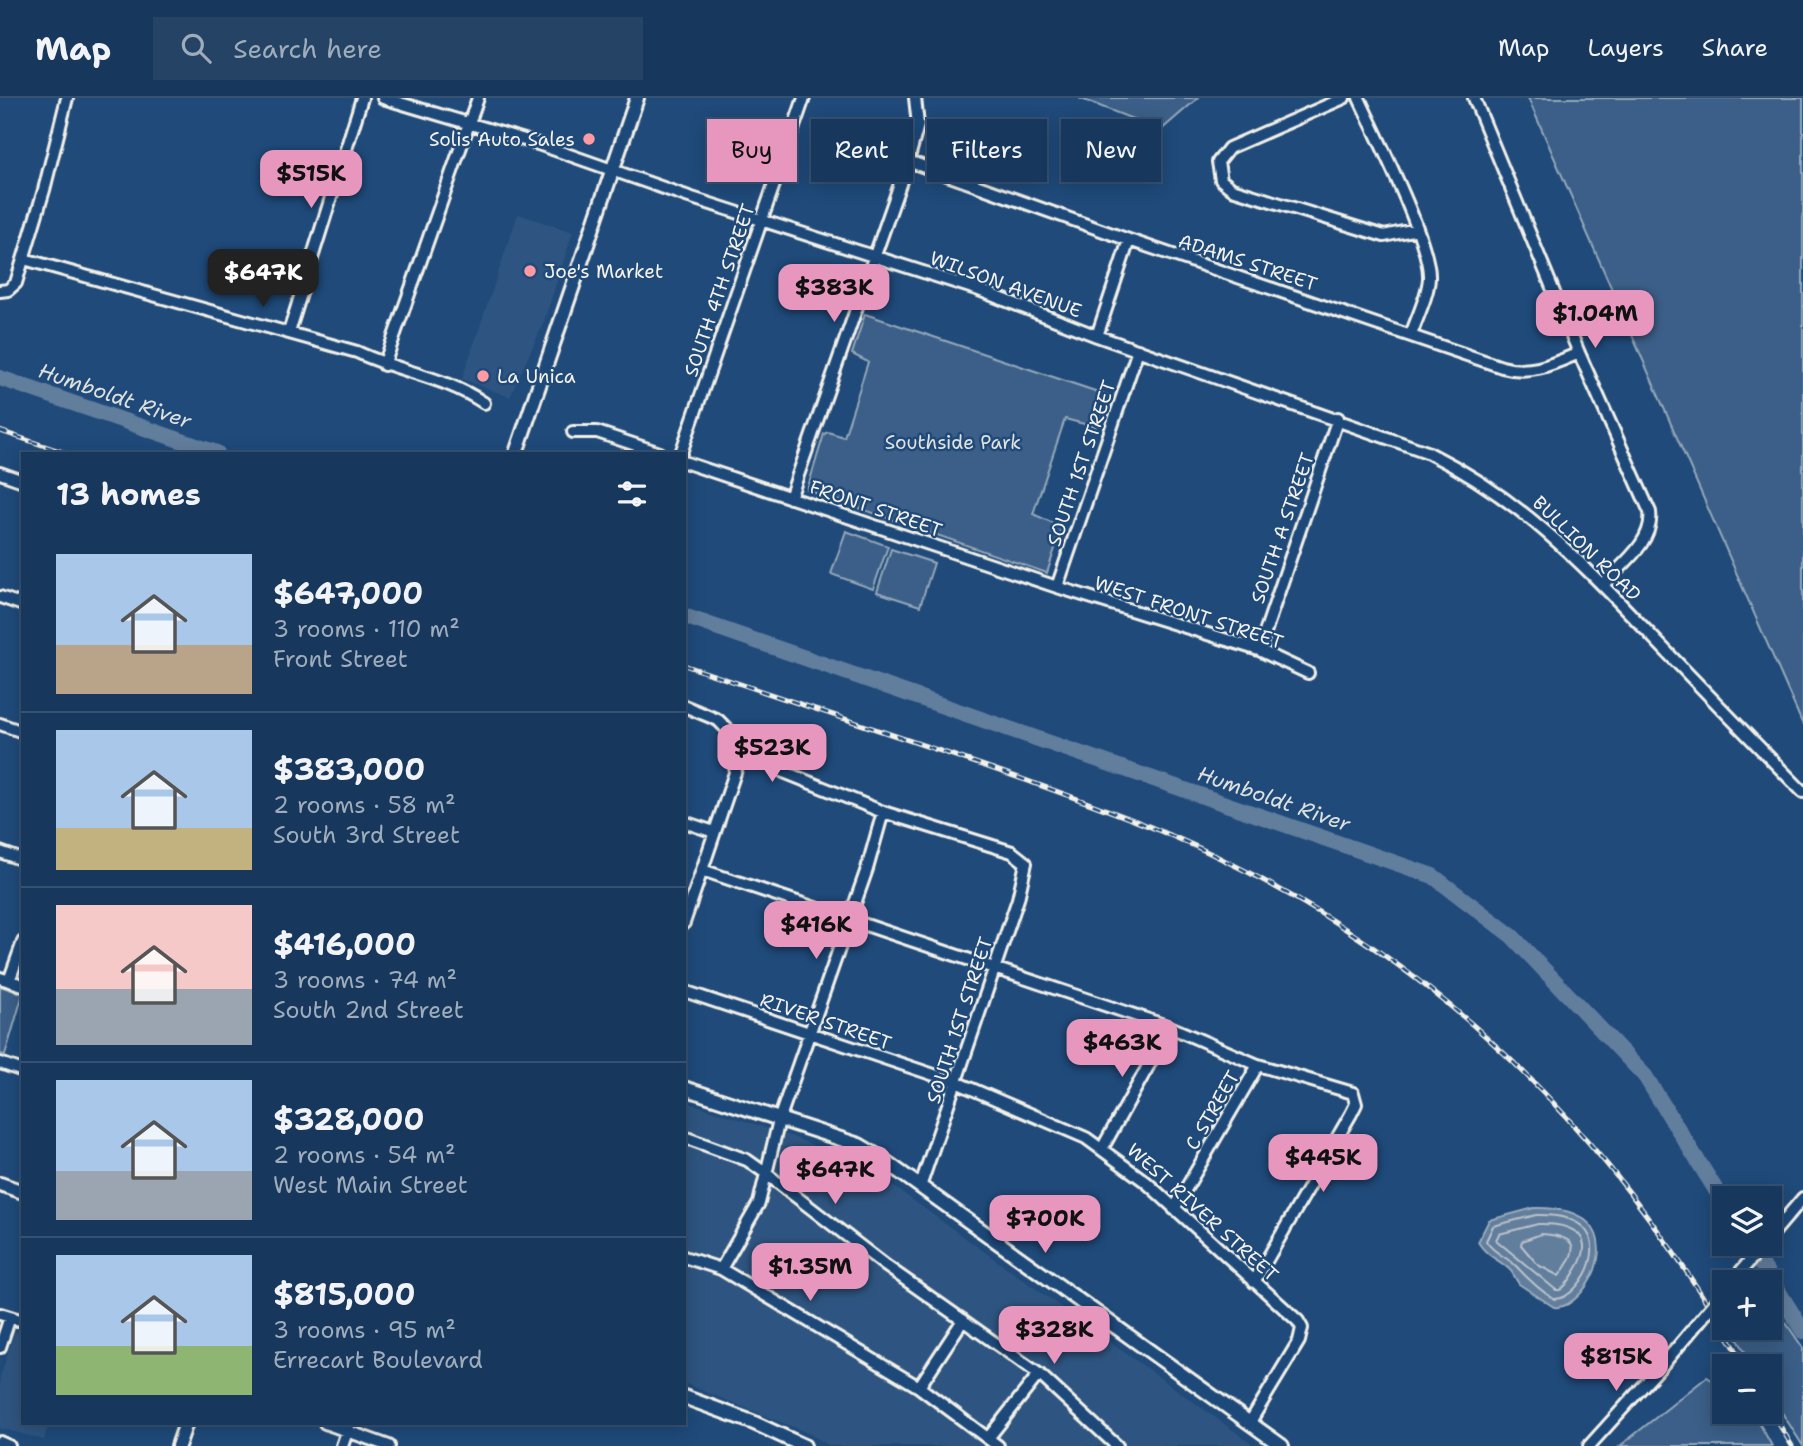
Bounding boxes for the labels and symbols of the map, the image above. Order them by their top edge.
place label: Solis Auto Sales [429,127,575,152]
marker: Solis Auto Sales [581,131,597,147]
pin: $515K [262,150,360,210]
street label: SOUTH 4TH STREET [678,200,761,380]
street label: ADAMS STREET [1175,228,1321,297]
street label: WILSON AVENUE [926,245,1085,324]
pin: $647K [214,250,312,309]
place label: Joe's Market [544,259,663,284]
marker: Joe's Market [522,263,538,279]
pin: $383K [785,264,883,324]
pin: $1.04M [1538,290,1652,350]
water label: Humboldt River [35,357,196,436]
place label: La Unica [497,364,576,389]
marker: La Unica [475,368,491,384]
street label: SOUTH 1ST STREET [1041,377,1122,549]
park label: Southside Park [885,430,1021,455]
street label: SOUTH A STREET [1245,449,1320,607]
street label: FRONT STREET [806,474,946,543]
street label: BULLION ROAD [1527,490,1646,606]
street label: WEST FRONT STREET [1091,570,1287,655]
pin: $523K [723,724,821,784]
water label: Humboldt River [1194,760,1355,839]
pin: $416K [767,902,865,961]
street label: SOUTH 1ST STREET [921,933,998,1107]
street label: RIVER STREET [757,987,895,1056]
pin: $463K [1073,1020,1171,1079]
street label: C STREET [1180,1066,1245,1155]
pin: $445K [1274,1134,1372,1194]
street label: WEST RIVER STREET [1122,1138,1284,1287]
pin: $647K [786,1146,884,1206]
pin: $700K [996,1196,1094,1255]
pin: $1.35M [753,1244,867,1303]
pin: $328K [1005,1306,1103,1366]
pin: $815K [1567,1334,1665,1393]

